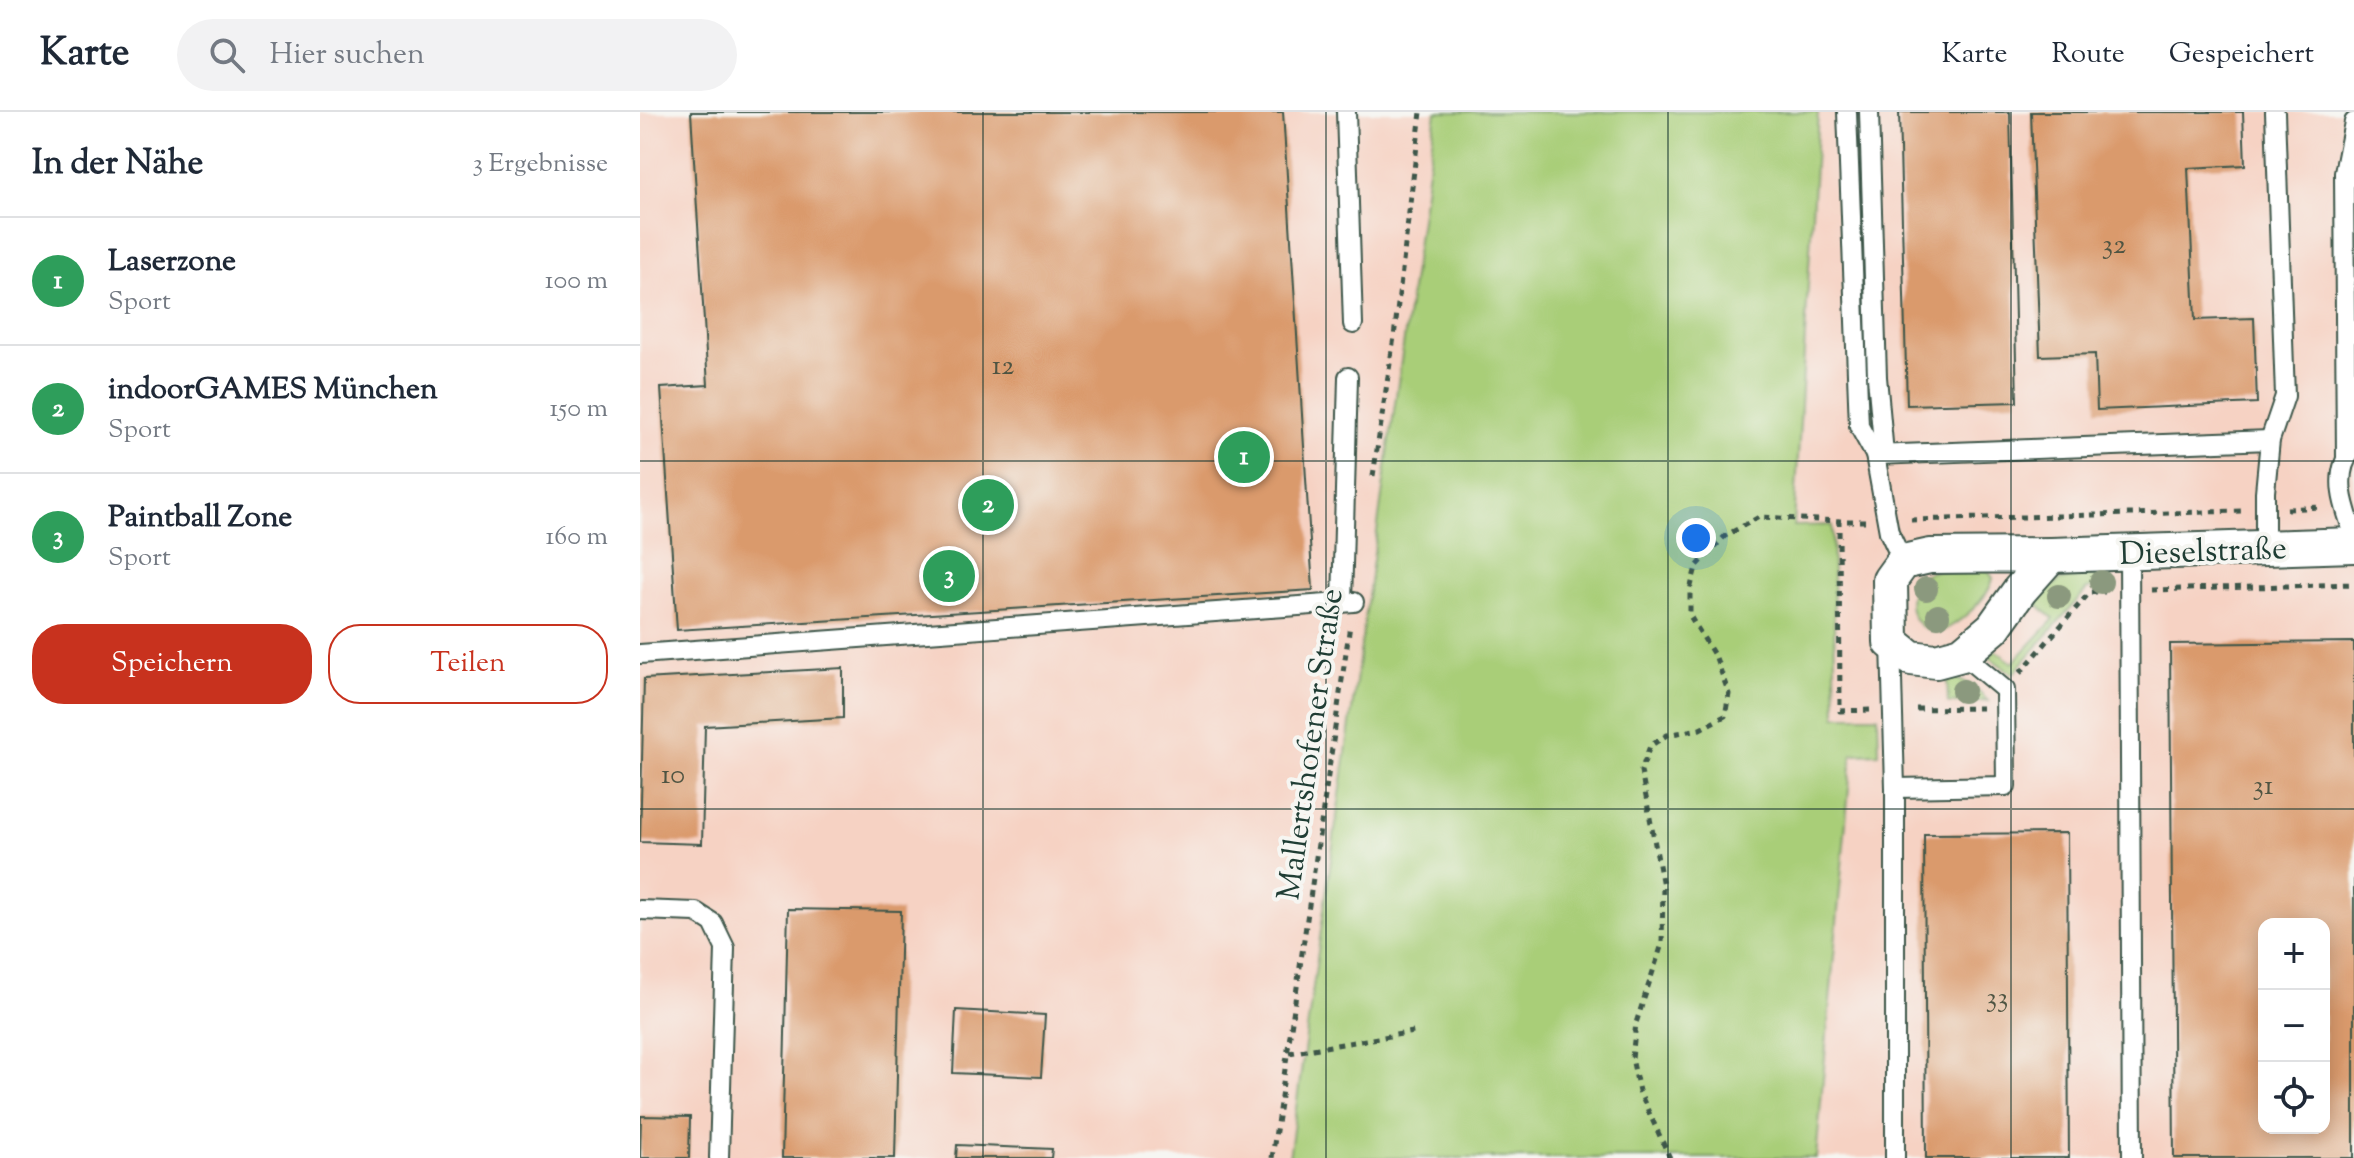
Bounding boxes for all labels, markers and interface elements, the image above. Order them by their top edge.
search box [177,19,737,91]
text: Karte [40,28,129,82]
icon: search [205,33,249,77]
text: Hier suchen [269,34,425,77]
text: Karte [1942,35,2007,75]
text: Route [2051,35,2125,75]
text: Gespeichert [2169,35,2314,75]
text: In der Nähe [32,140,203,189]
text: 3 Ergebnisse [473,146,608,183]
house number: 32 [2102,226,2126,266]
text: Laserzone [108,241,236,284]
text: 1 [54,263,62,300]
text: 100 m [545,263,608,300]
text: Sport [108,284,171,321]
house number: 12 [992,347,1014,387]
text: indoorGAMES München [108,369,438,412]
text: 2 [52,391,64,428]
text: 150 m [549,391,608,428]
text: Sport [108,412,171,449]
pin: 1 [1218,427,1270,487]
pin: 2 [962,475,1014,535]
text: Paintball Zone [108,497,292,540]
your location [1676,518,1716,558]
text: 3 [53,519,63,556]
text: 160 m [545,519,608,556]
street label: Dieselstraße [2119,527,2288,579]
text: Sport [108,540,171,577]
pin: 3 [923,546,975,606]
street label: Mallertshofener Straße [1267,586,1357,903]
button: Speichern [32,624,312,704]
button: Teilen [328,624,608,704]
house number: 10 [661,756,685,796]
house number: 31 [2253,767,2273,807]
map controls [2258,918,2330,1134]
button: + [2258,918,2330,990]
house number: 33 [1986,979,2008,1019]
button: − [2258,990,2330,1062]
button: locate [2258,1062,2330,1134]

